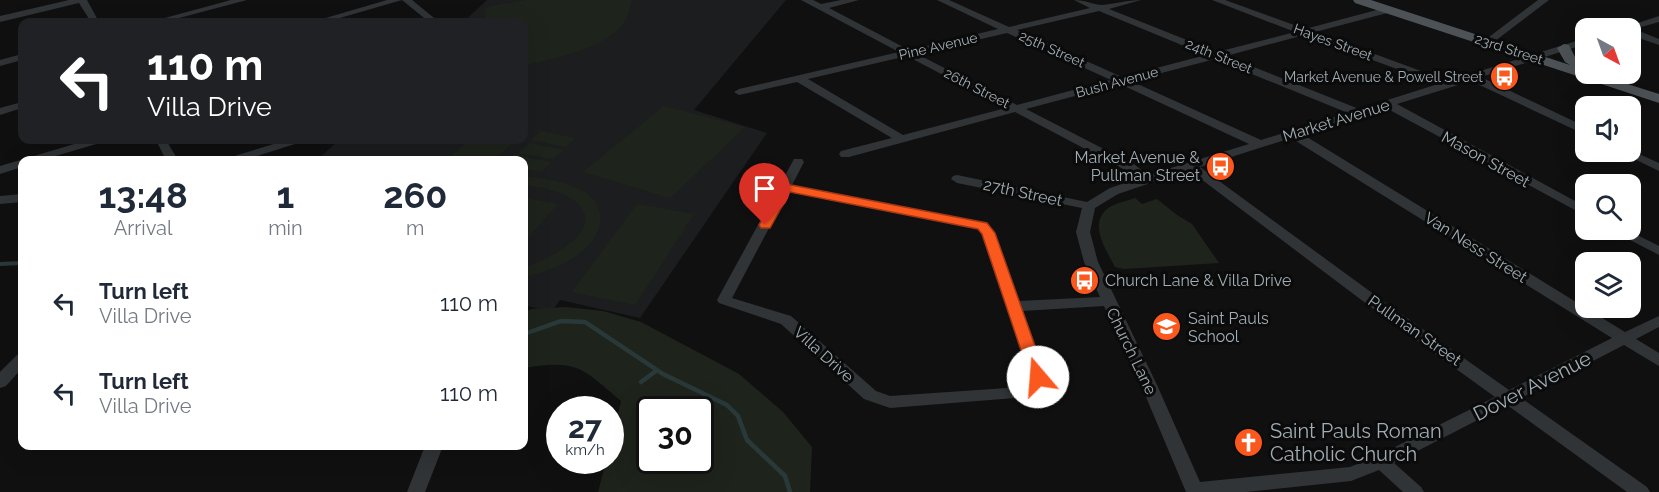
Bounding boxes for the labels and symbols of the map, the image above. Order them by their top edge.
north arrow [1575,18,1641,84]
street label: Hayes Street [1292,20,1375,64]
street label: 25th Street [1017,27,1088,71]
street label: Pine Avenue [897,29,979,63]
street label: 23rd Street [1473,30,1545,68]
street label: 24th Street [1183,35,1255,77]
bus stop icon: Market Avenue & Powell Street [1488,61,1520,93]
street label: Bush Avenue [1074,63,1160,101]
street label: 26th Street [942,65,1013,111]
place label: Market Avenue & Powell Street [1284,69,1483,85]
street label: Market Avenue [1280,95,1392,146]
street label: Mason Street [1438,127,1534,192]
place label: Market Avenue & Pullman Street [1075,148,1201,185]
bus stop icon: Market Avenue & Pullman Street [1205,150,1237,182]
pin [739,163,790,225]
street label: 27th Street [982,175,1065,210]
street label: Van Ness Street [1421,208,1531,287]
bus stop icon: Church Lane & Villa Drive [1068,264,1100,296]
place label: Church Lane & Villa Drive [1105,271,1291,290]
street label: Pullman Street [1364,291,1465,370]
street label: Church Lane [1102,305,1161,398]
place label: Saint Pauls School [1188,309,1269,346]
school or university icon: Saint Pauls School [1151,311,1183,343]
street label: Villa Drive [790,323,858,386]
position arrow [1006,345,1070,409]
street label: Dover Avenue [1469,346,1595,426]
speed limit sign: 30 [636,396,714,474]
place label: Saint Pauls Roman Catholic Church [1270,419,1442,466]
church icon: Saint Pauls Roman Catholic Church [1233,427,1265,459]

